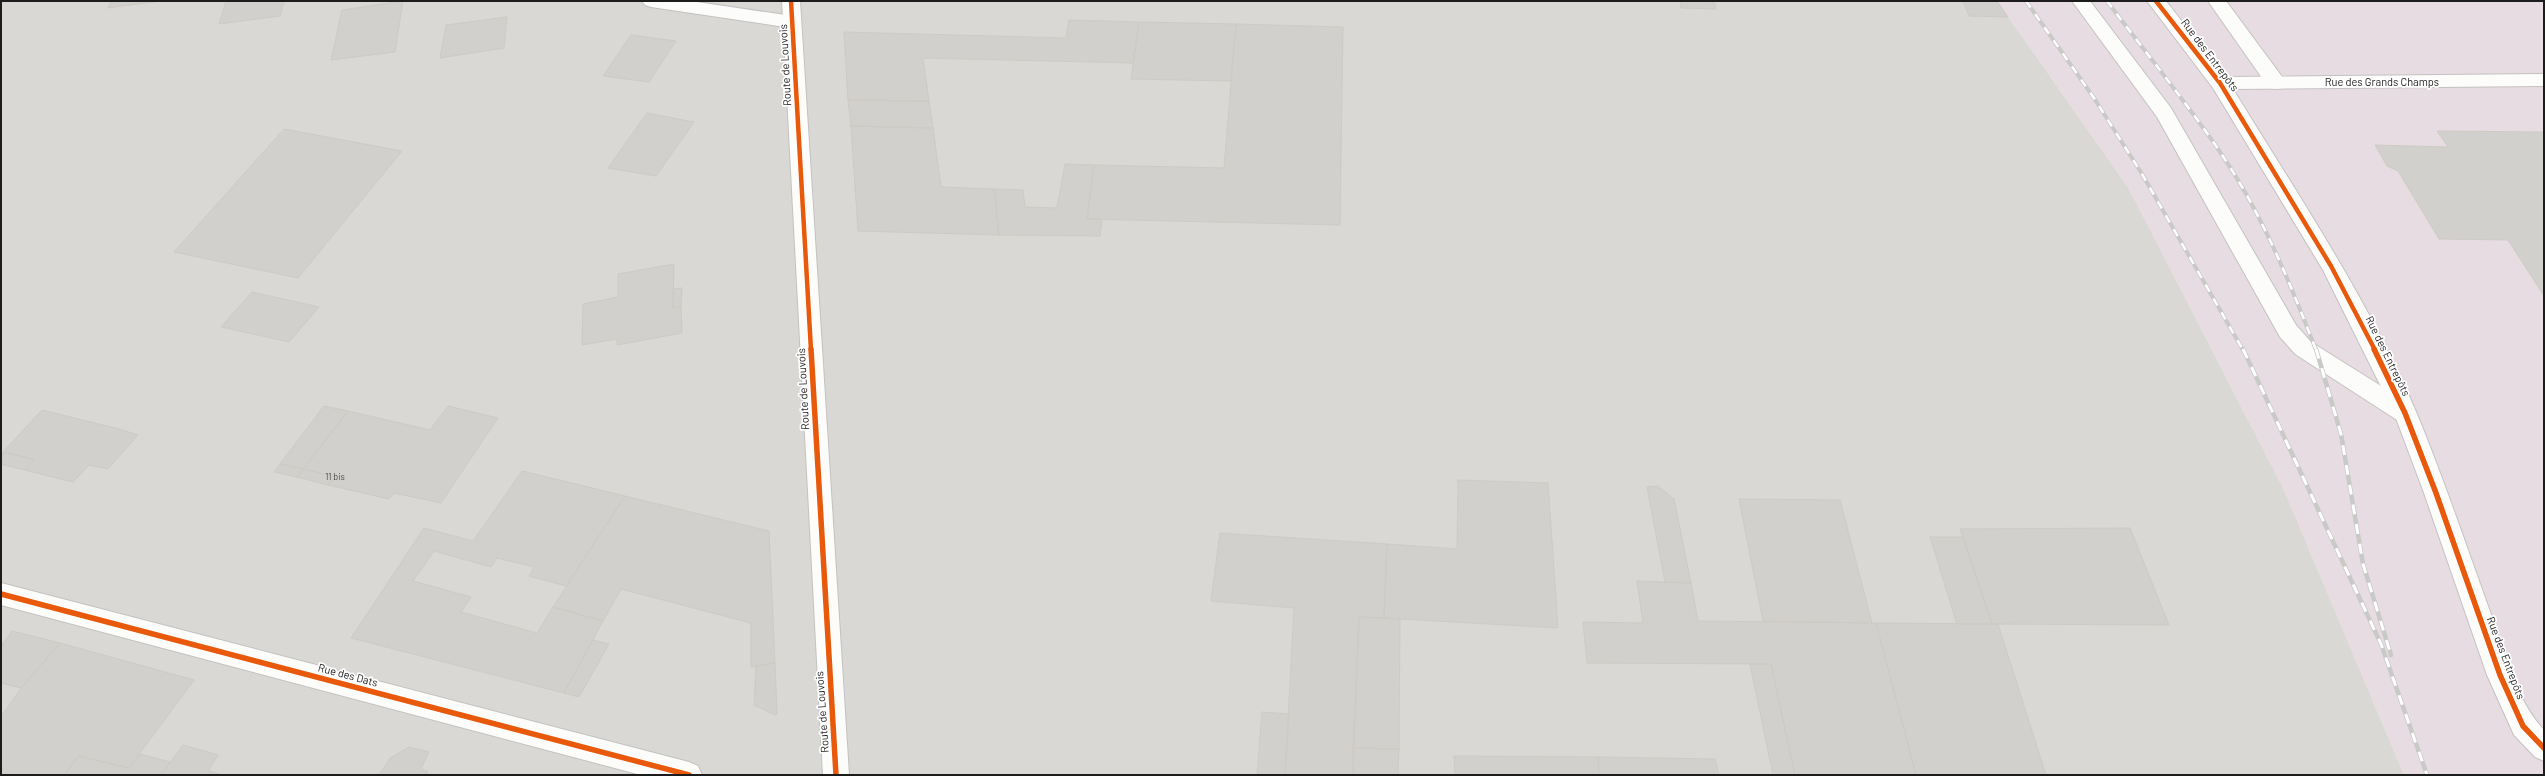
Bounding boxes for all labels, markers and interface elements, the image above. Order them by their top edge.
street label: Rue des Entrepôts [2179,16,2242,94]
street label: Route de Louvois [776,24,793,106]
street label: Rue des Grands Champs [2325,75,2439,88]
street label: Rue des Entrepôts [2363,314,2413,398]
street label: Route de Louvois [794,348,811,430]
house number: 11 bis [325,471,345,482]
street label: Rue des Entrepôts [2485,615,2528,701]
street label: Rue des Dats [317,660,380,689]
street label: Route de Louvois [812,671,831,753]

